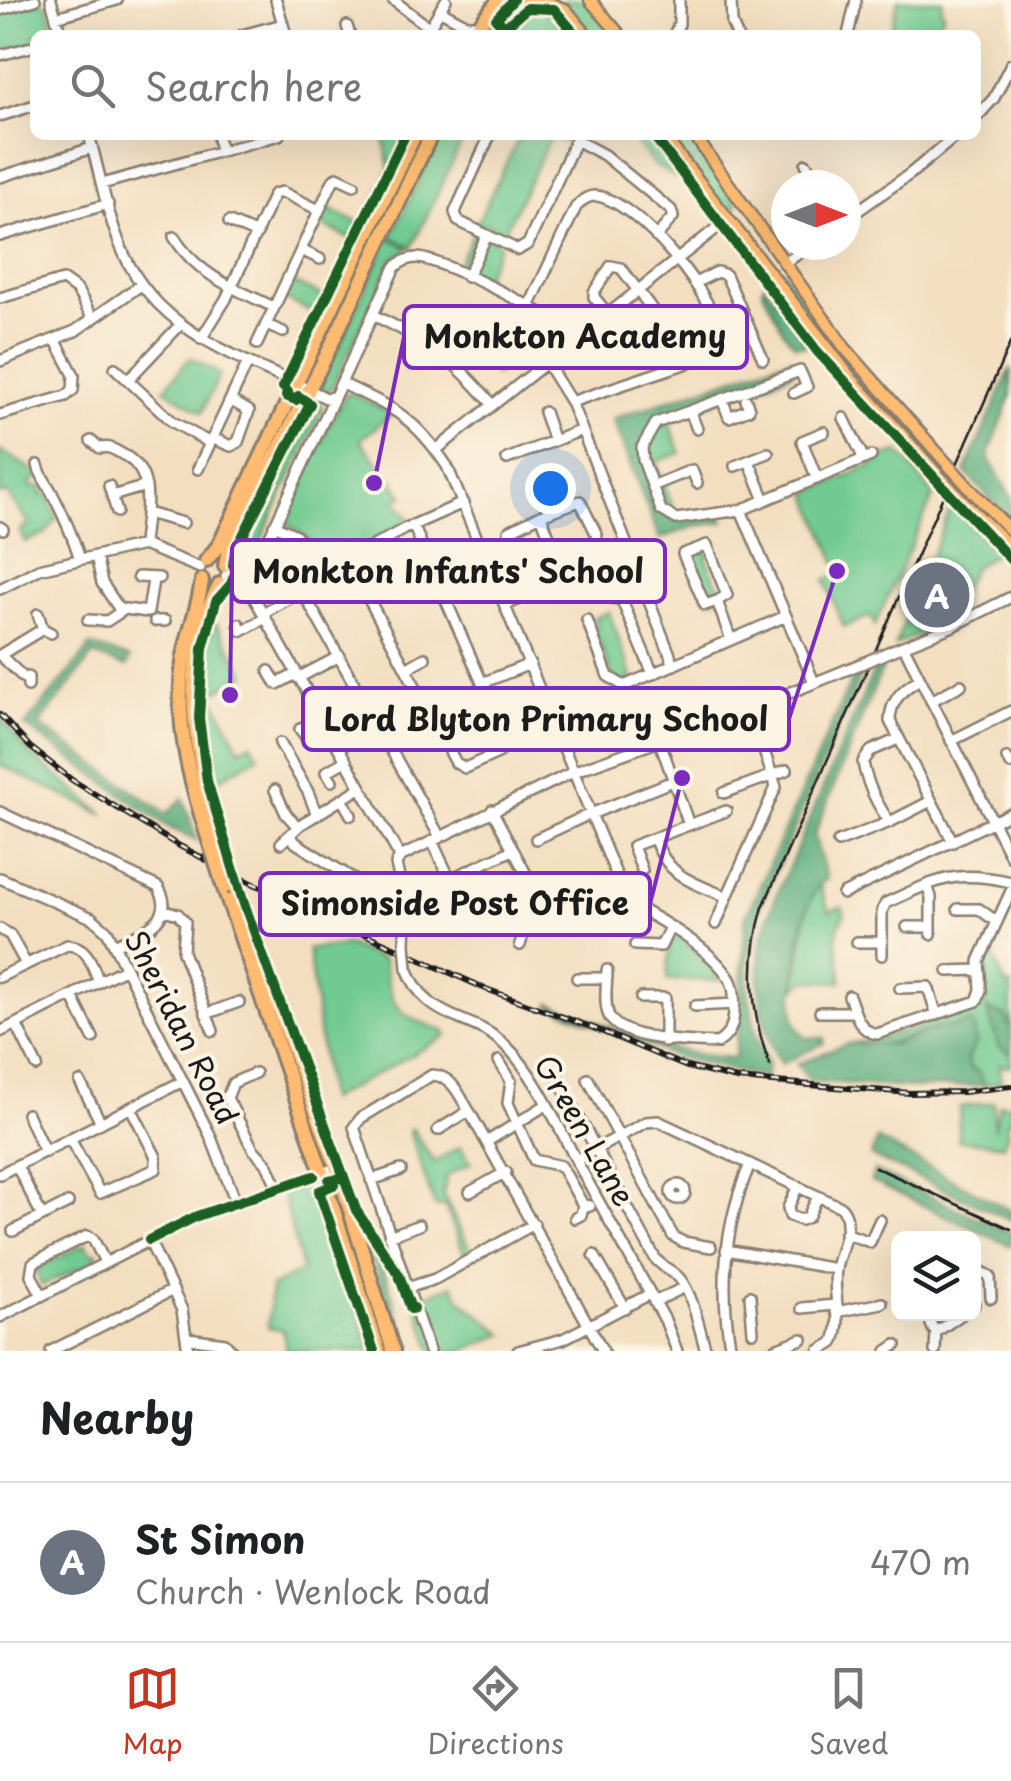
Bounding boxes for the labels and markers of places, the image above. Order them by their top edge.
callout: Monkton Academy [404,306,747,368]
callout: Monkton Infants' School [232,540,665,602]
pin: A [904,558,970,632]
callout: Lord Blyton Primary School [303,688,789,750]
callout: Simonside Post Office [260,873,650,935]

